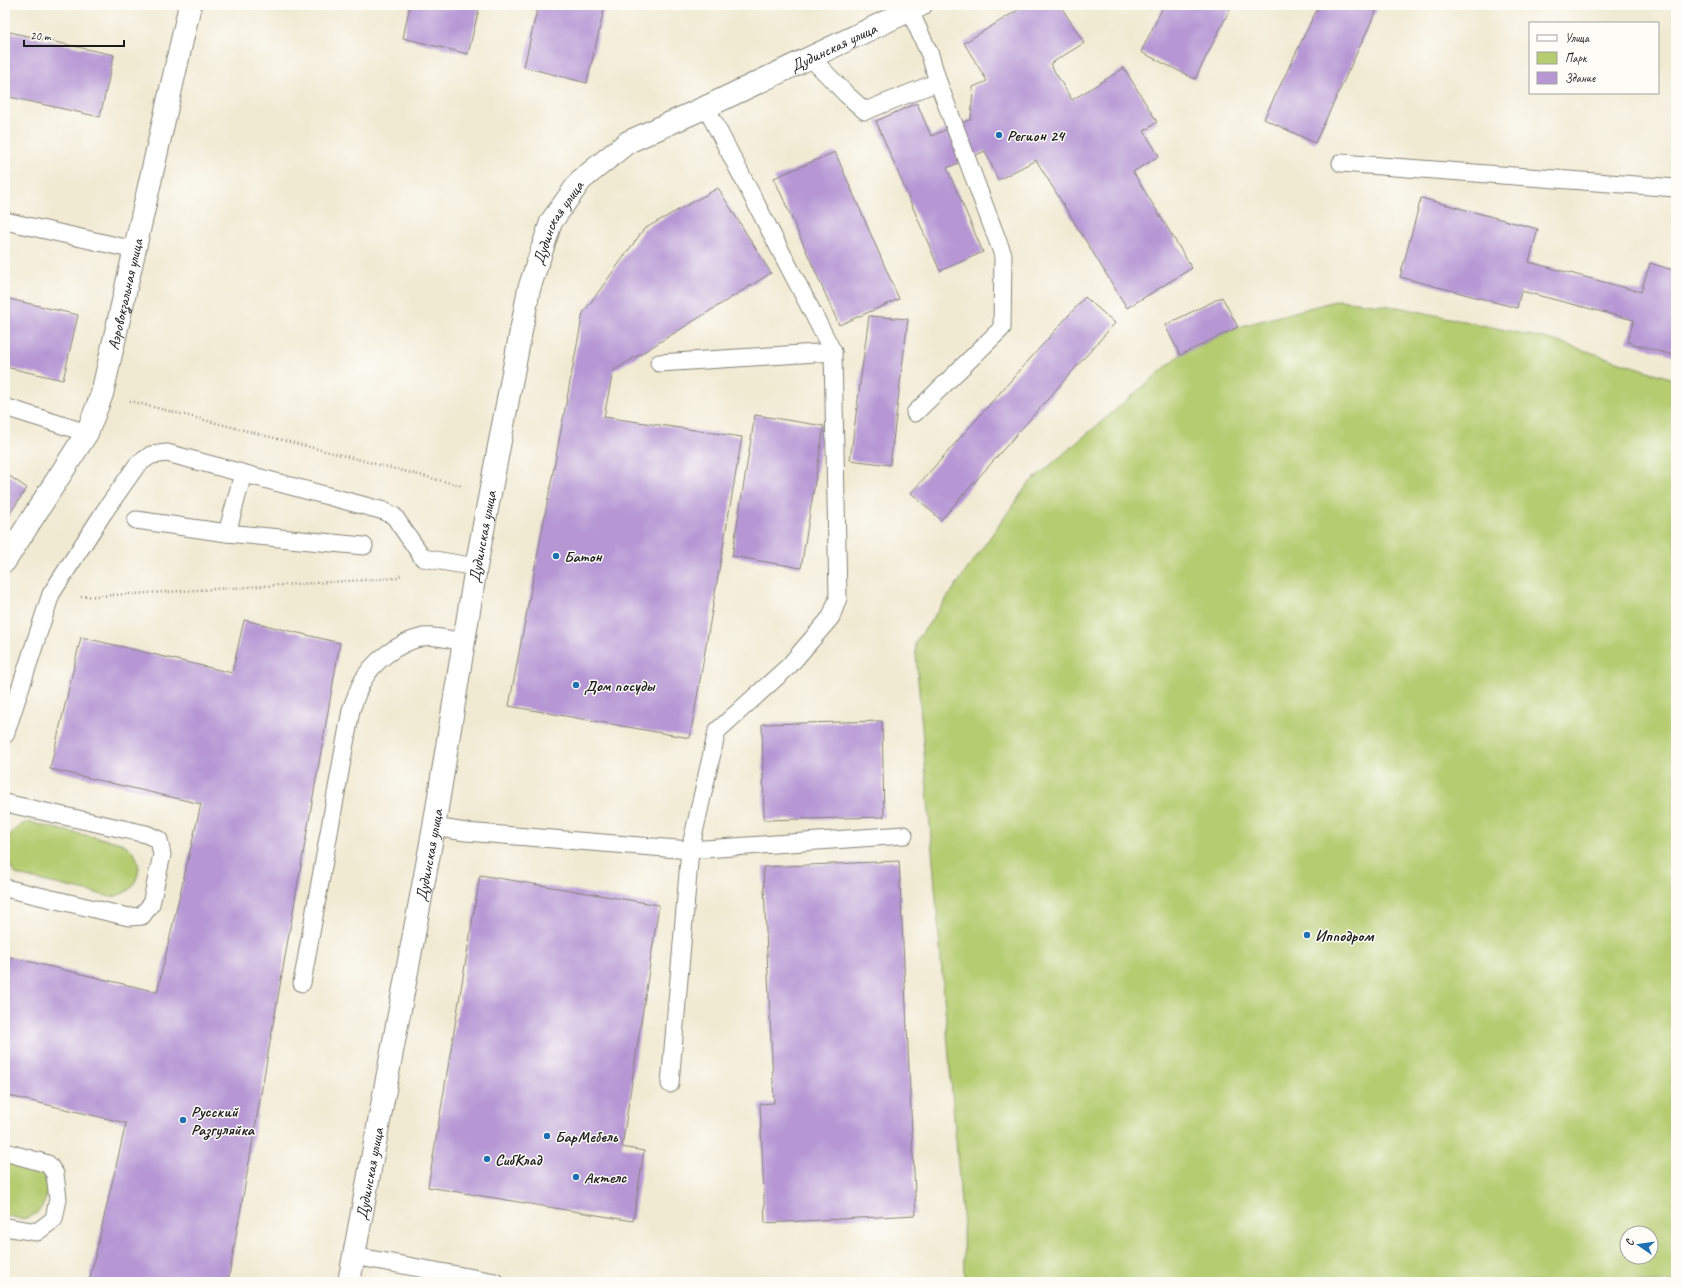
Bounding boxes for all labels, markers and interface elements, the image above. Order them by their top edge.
street label: Дудинская улица [787,18,881,77]
scale bar [24,22,124,48]
legend [1529,22,1659,94]
text: 20 m [30,28,52,44]
text: Улица [1565,30,1590,46]
text: Парк [1565,50,1588,66]
text: Здание [1565,70,1596,86]
place label: Регион 24 [1007,126,1066,146]
marker: Регион 24 [994,130,1004,140]
street label: Дудинская улица [529,176,589,268]
street label: Аэровокзальная улица [103,236,148,352]
street label: Дудинская улица [465,488,501,584]
place label: Батон [564,547,603,567]
marker: Батон [551,551,561,561]
place label: Дом посуды [584,676,655,696]
marker: Дом посуды [571,680,581,690]
street label: Дудинская улица [411,807,448,903]
place label: Ипподром [1315,926,1375,946]
marker: Ипподром [1302,930,1312,940]
place label: Русский Разгуляйка [191,1102,256,1140]
marker: Русский Разгуляйка [178,1115,188,1125]
street label: Дудинская улица [352,1125,389,1222]
place label: БарМебель [555,1127,619,1147]
marker: БарМебель [542,1131,552,1141]
place label: СибКлад [495,1150,544,1170]
marker: СибКлад [482,1154,492,1164]
place label: Актелс [584,1168,627,1188]
marker: Актелс [571,1172,581,1182]
north arrow [1619,1225,1659,1265]
text: С [1622,1237,1637,1247]

